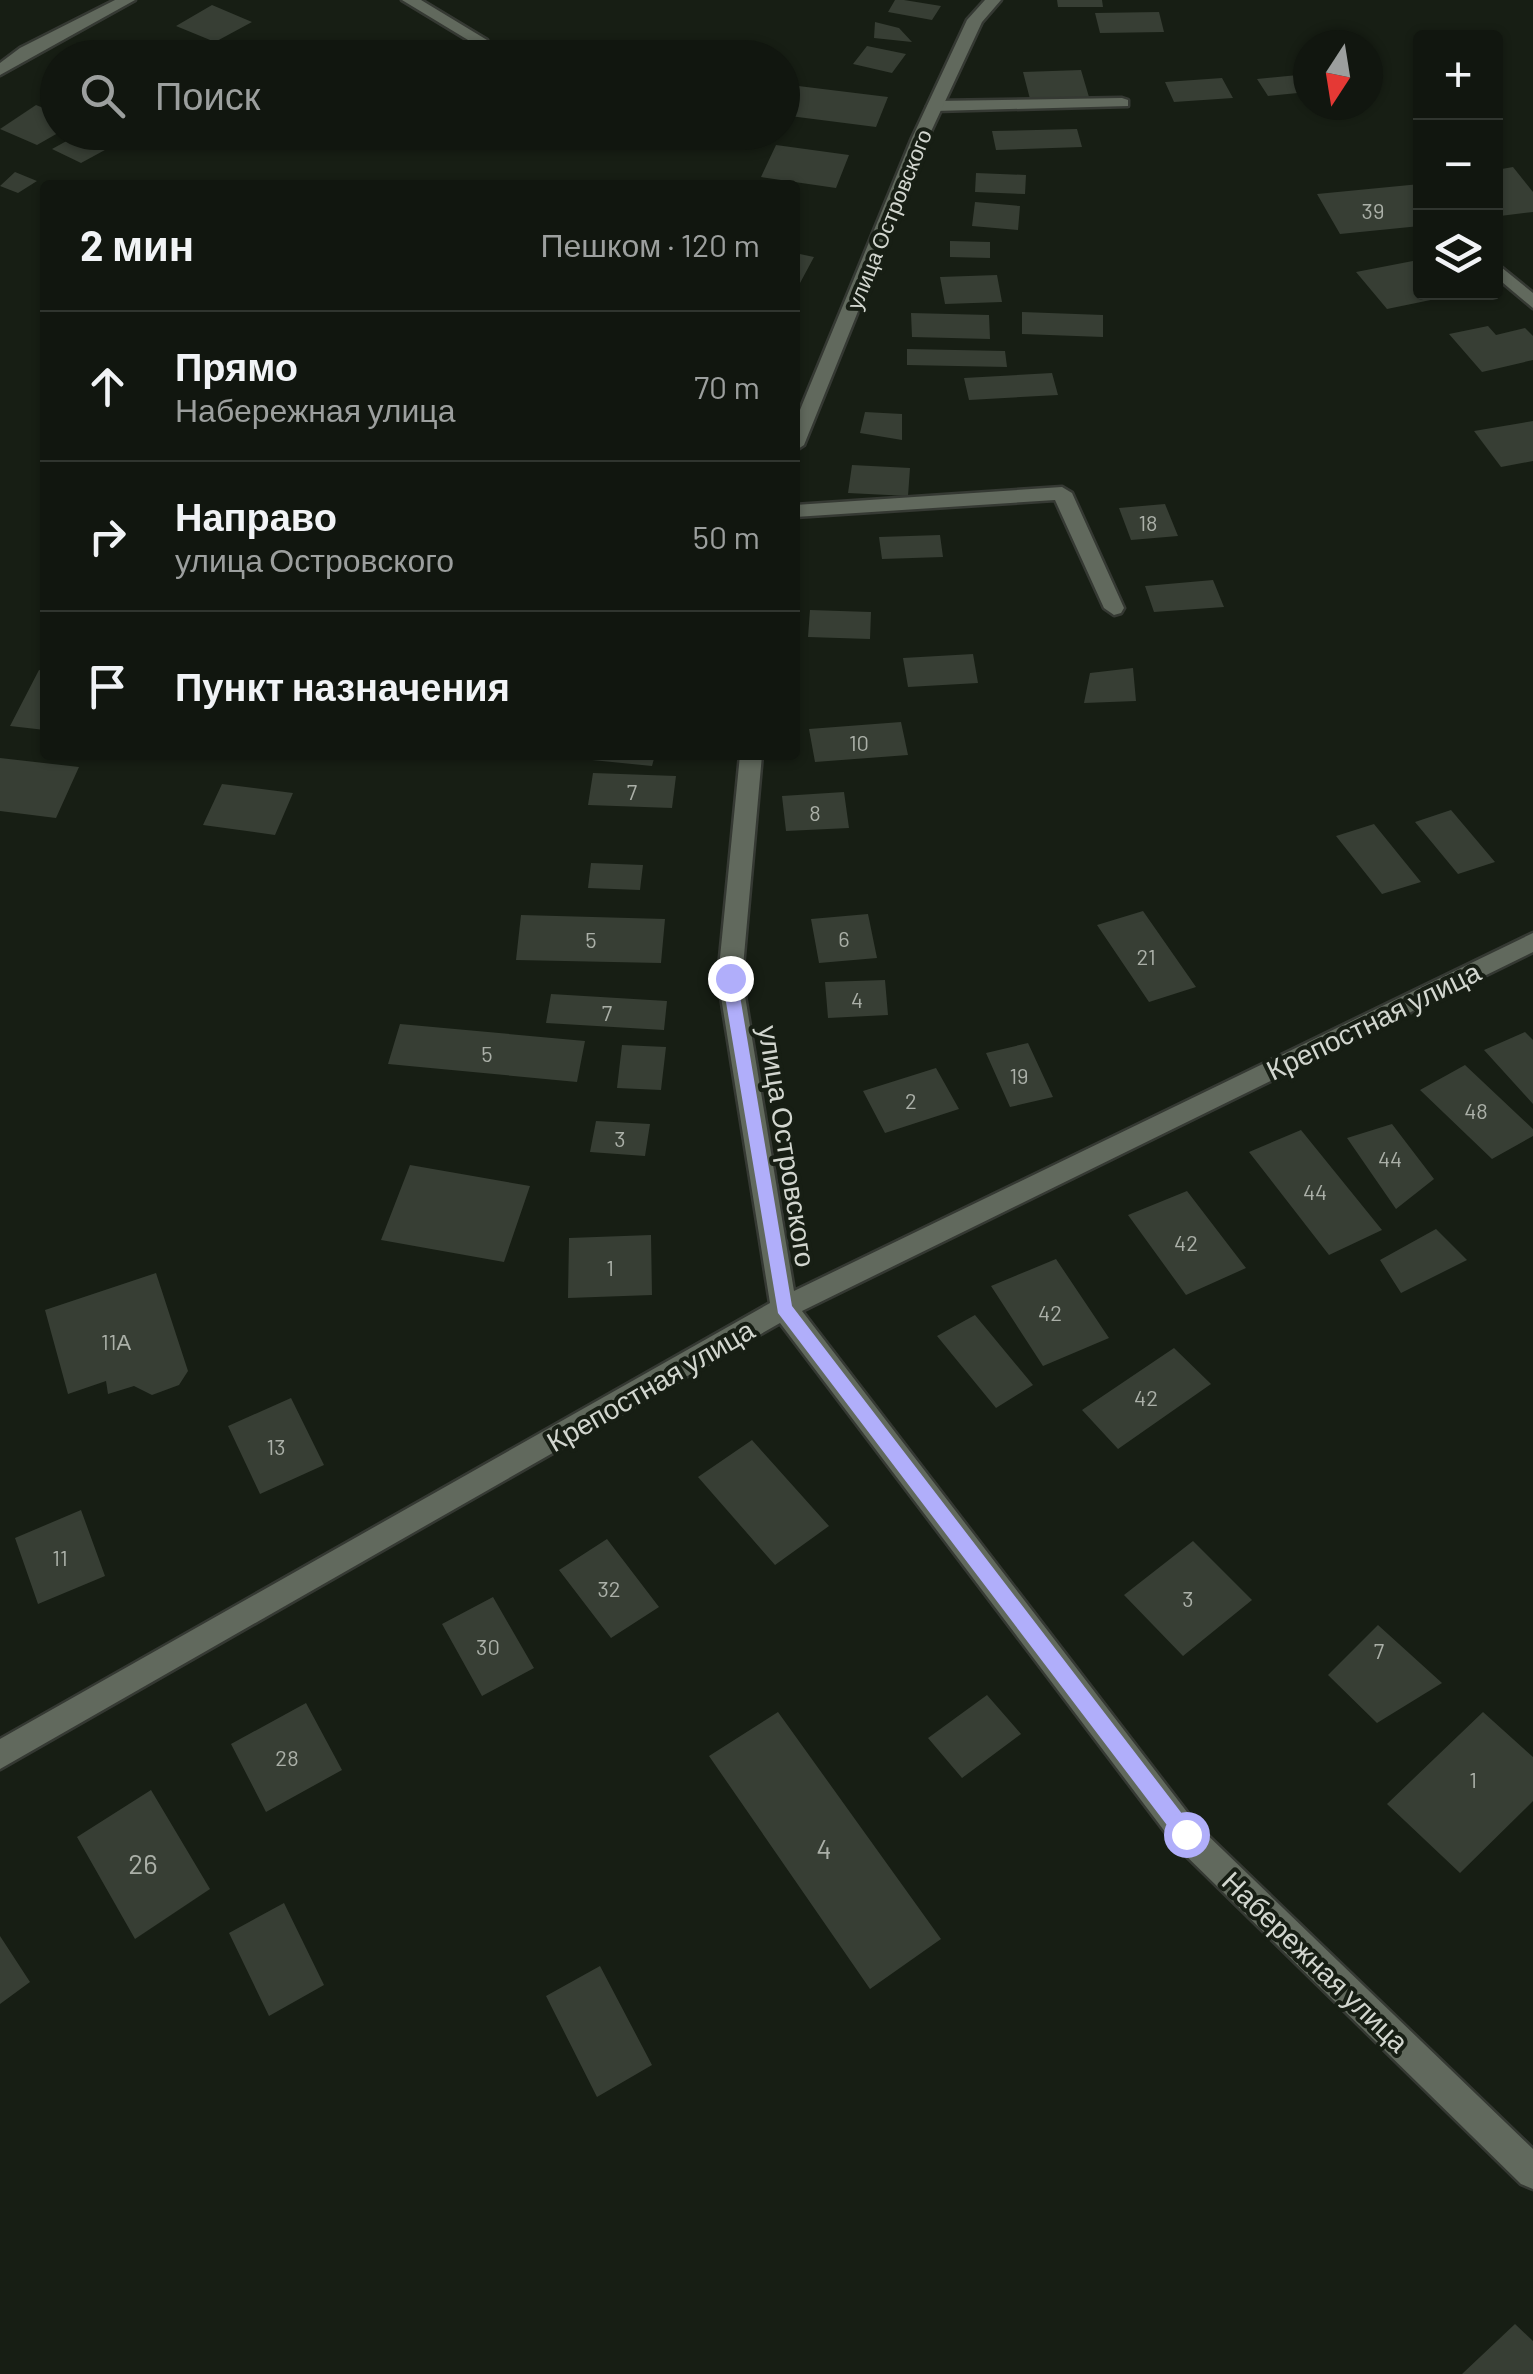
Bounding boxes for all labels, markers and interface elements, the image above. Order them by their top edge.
north arrow [1293,30,1383,120]
map controls [1413,30,1503,300]
button: + [1413,30,1503,120]
search box [40,40,800,150]
icon: search [75,68,130,123]
text: Поиск [155,72,260,118]
button: − [1413,120,1503,210]
street label: улица Островского [840,125,937,313]
house number: 39 [1362,197,1384,223]
button: layers [1413,210,1503,300]
text: 2 мин [80,219,194,269]
text: Пешком · 120 m [541,225,760,263]
text: Прямо [175,343,298,389]
icon: ahead [80,359,135,414]
text: 70 m [694,367,760,405]
text: Набережная улица [175,390,455,428]
text: Направо [175,493,337,539]
icon: right [80,509,135,564]
house number: 18 [1138,509,1158,535]
text: 50 m [693,517,760,555]
text: улица Островского [175,540,454,578]
icon: arrive [80,659,135,714]
text: Пункт назначения [175,663,510,709]
house number: 10 [849,729,869,755]
house number: 7 [627,778,637,804]
house number: 8 [809,799,821,825]
house number: 6 [838,925,850,951]
house number: 5 [585,926,597,952]
house number: 21 [1136,943,1156,969]
street label: Крепостная улица [1260,953,1486,1087]
route end [708,956,754,1002]
house number: 4 [851,986,863,1012]
house number: 7 [602,999,612,1025]
street label: улица Островского [752,1023,824,1269]
house number: 5 [481,1040,493,1066]
house number: 19 [1009,1062,1029,1088]
house number: 2 [905,1087,917,1113]
house number: 48 [1464,1097,1488,1123]
house number: 3 [614,1125,626,1151]
house number: 44 [1378,1145,1402,1171]
house number: 44 [1303,1178,1327,1204]
house number: 42 [1174,1229,1198,1255]
house number: 1 [606,1254,614,1280]
house number: 42 [1038,1299,1062,1325]
street label: Крепостная улица [540,1312,760,1458]
house number: 11А [101,1328,131,1354]
house number: 42 [1134,1384,1158,1410]
house number: 13 [266,1433,286,1459]
house number: 11 [52,1544,68,1570]
house number: 32 [597,1575,621,1601]
house number: 3 [1182,1585,1194,1611]
house number: 30 [476,1633,500,1659]
house number: 7 [1374,1637,1384,1663]
house number: 28 [275,1744,299,1770]
house number: 1 [1469,1766,1477,1792]
route start [1164,1812,1210,1858]
house number: 4 [816,1831,832,1865]
house number: 26 [128,1846,158,1880]
street label: Набережная улица [1216,1864,1416,2059]

